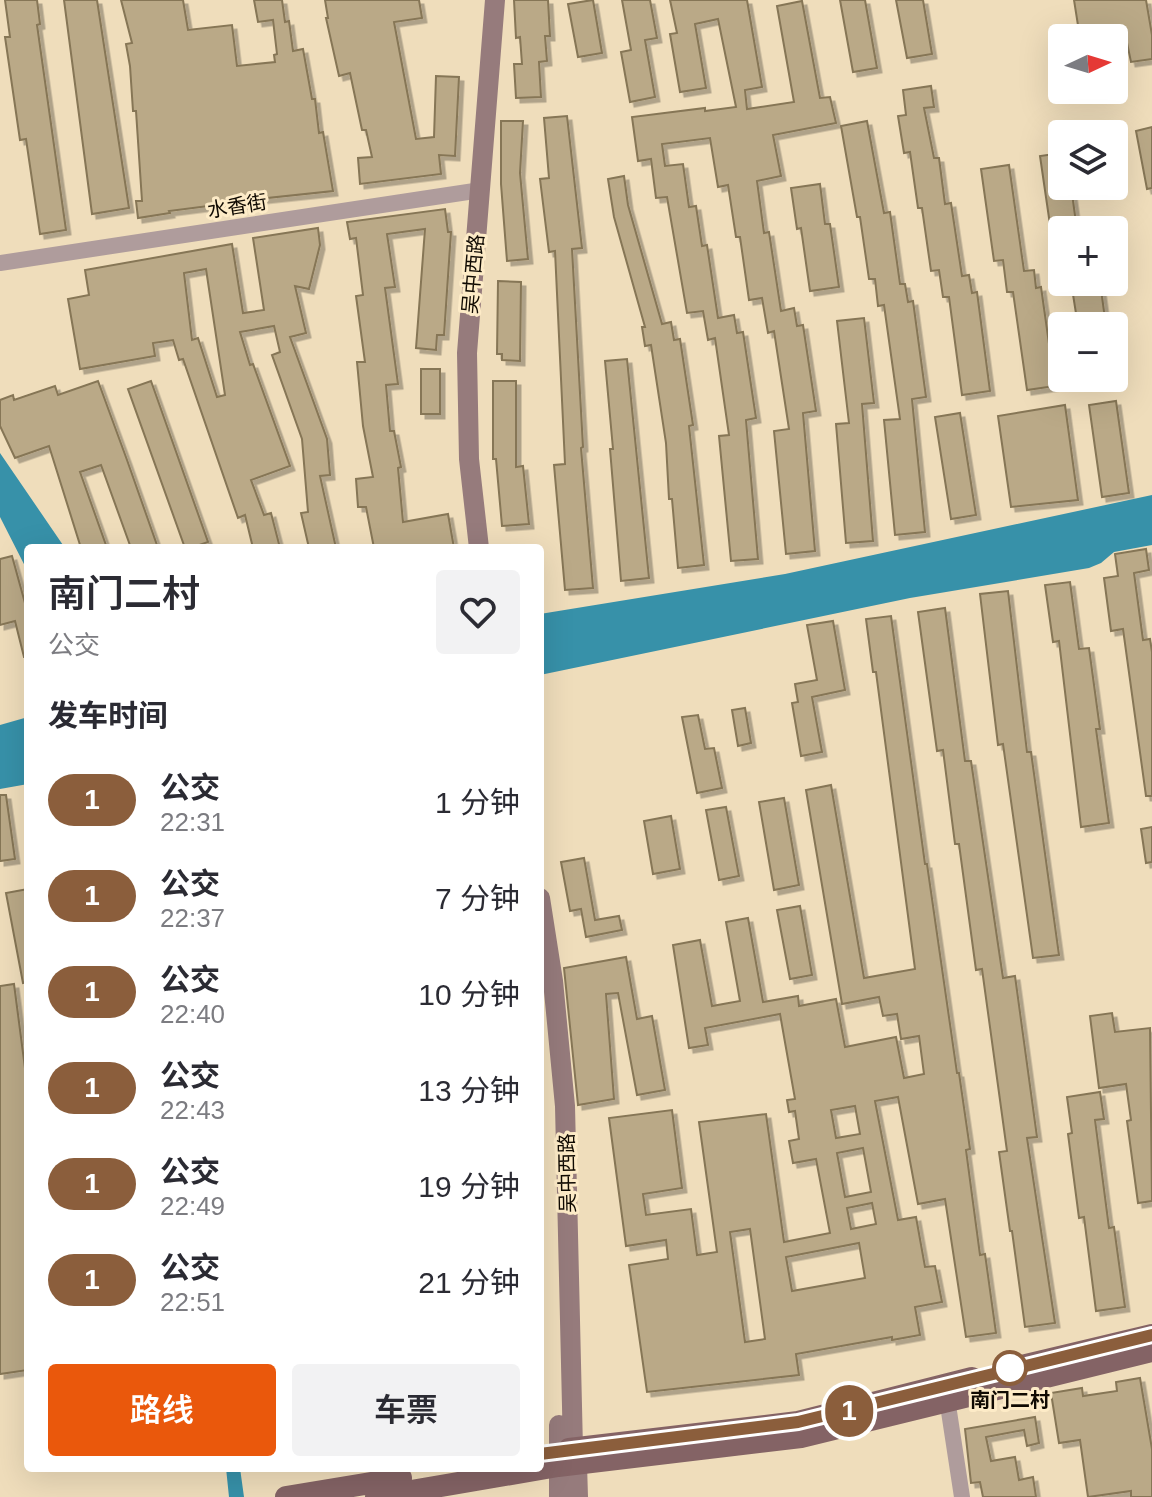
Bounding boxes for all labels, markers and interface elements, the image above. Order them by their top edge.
north arrow [1048,24,1128,104]
map controls [1048,24,1128,392]
button: layers [1048,120,1128,200]
street label: 水香街 [206,190,268,222]
button: + [1048,216,1128,296]
street label: 吴中西路 [459,233,487,315]
button: − [1048,312,1128,392]
button: heart [436,570,520,654]
text: 南门二村 [48,573,200,615]
text: 公交 [48,630,100,660]
text: 发车时间 [48,699,168,732]
text: 公交 [160,771,220,804]
text: 1 [84,784,100,815]
text: 1 分钟 [435,786,520,819]
text: 22:31 [160,807,225,837]
text: 公交 [160,867,220,900]
text: 1 [84,880,100,911]
text: 7 分钟 [435,882,520,915]
text: 22:37 [160,903,225,933]
text: 公交 [160,963,220,996]
text: 1 [84,976,100,1007]
text: 10 分钟 [418,978,520,1011]
text: 22:40 [160,999,225,1029]
text: 公交 [160,1059,220,1092]
text: 1 [84,1072,100,1103]
text: 13 分钟 [418,1074,520,1107]
text: 22:43 [160,1095,225,1125]
street label: 吴中西路 [555,1133,579,1213]
text: 公交 [160,1155,220,1188]
text: 1 [84,1168,100,1199]
text: 19 分钟 [418,1170,520,1203]
text: 22:49 [160,1191,225,1221]
text: 公交 [160,1251,220,1284]
text: 1 [84,1264,100,1295]
text: 21 分钟 [418,1266,520,1299]
text: 22:51 [160,1287,225,1317]
marker: 南门二村 [993,1351,1027,1385]
button: 路线 [48,1364,276,1456]
button: 车票 [292,1364,520,1456]
line badge: 1 [823,1385,875,1437]
place label: 南门二村 [970,1389,1050,1411]
text: 1 [841,1395,857,1426]

